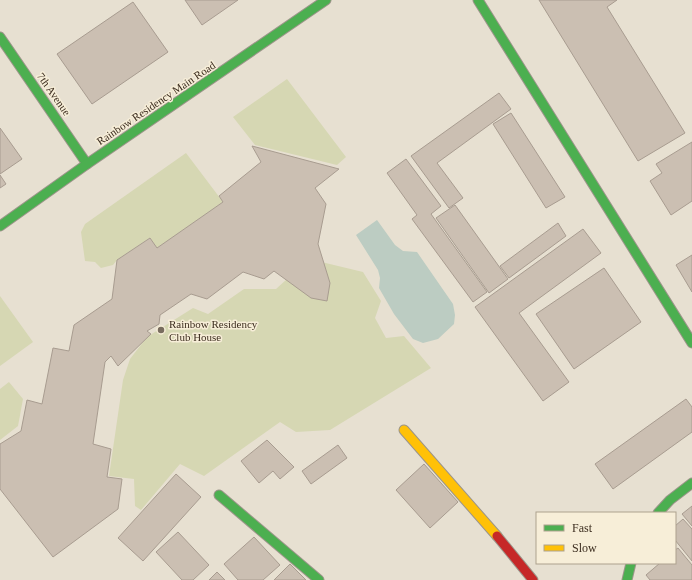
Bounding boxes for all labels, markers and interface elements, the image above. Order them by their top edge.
street label: Rainbow Residency Main Road [95,59,218,147]
street label: 7th Avenue [35,70,73,118]
place label: Rainbow Residency Club House [169,318,258,343]
marker: Rainbow Residency Club House [156,325,166,335]
legend [536,512,676,564]
text: Fast [572,521,593,535]
text: Slow [572,541,597,555]

